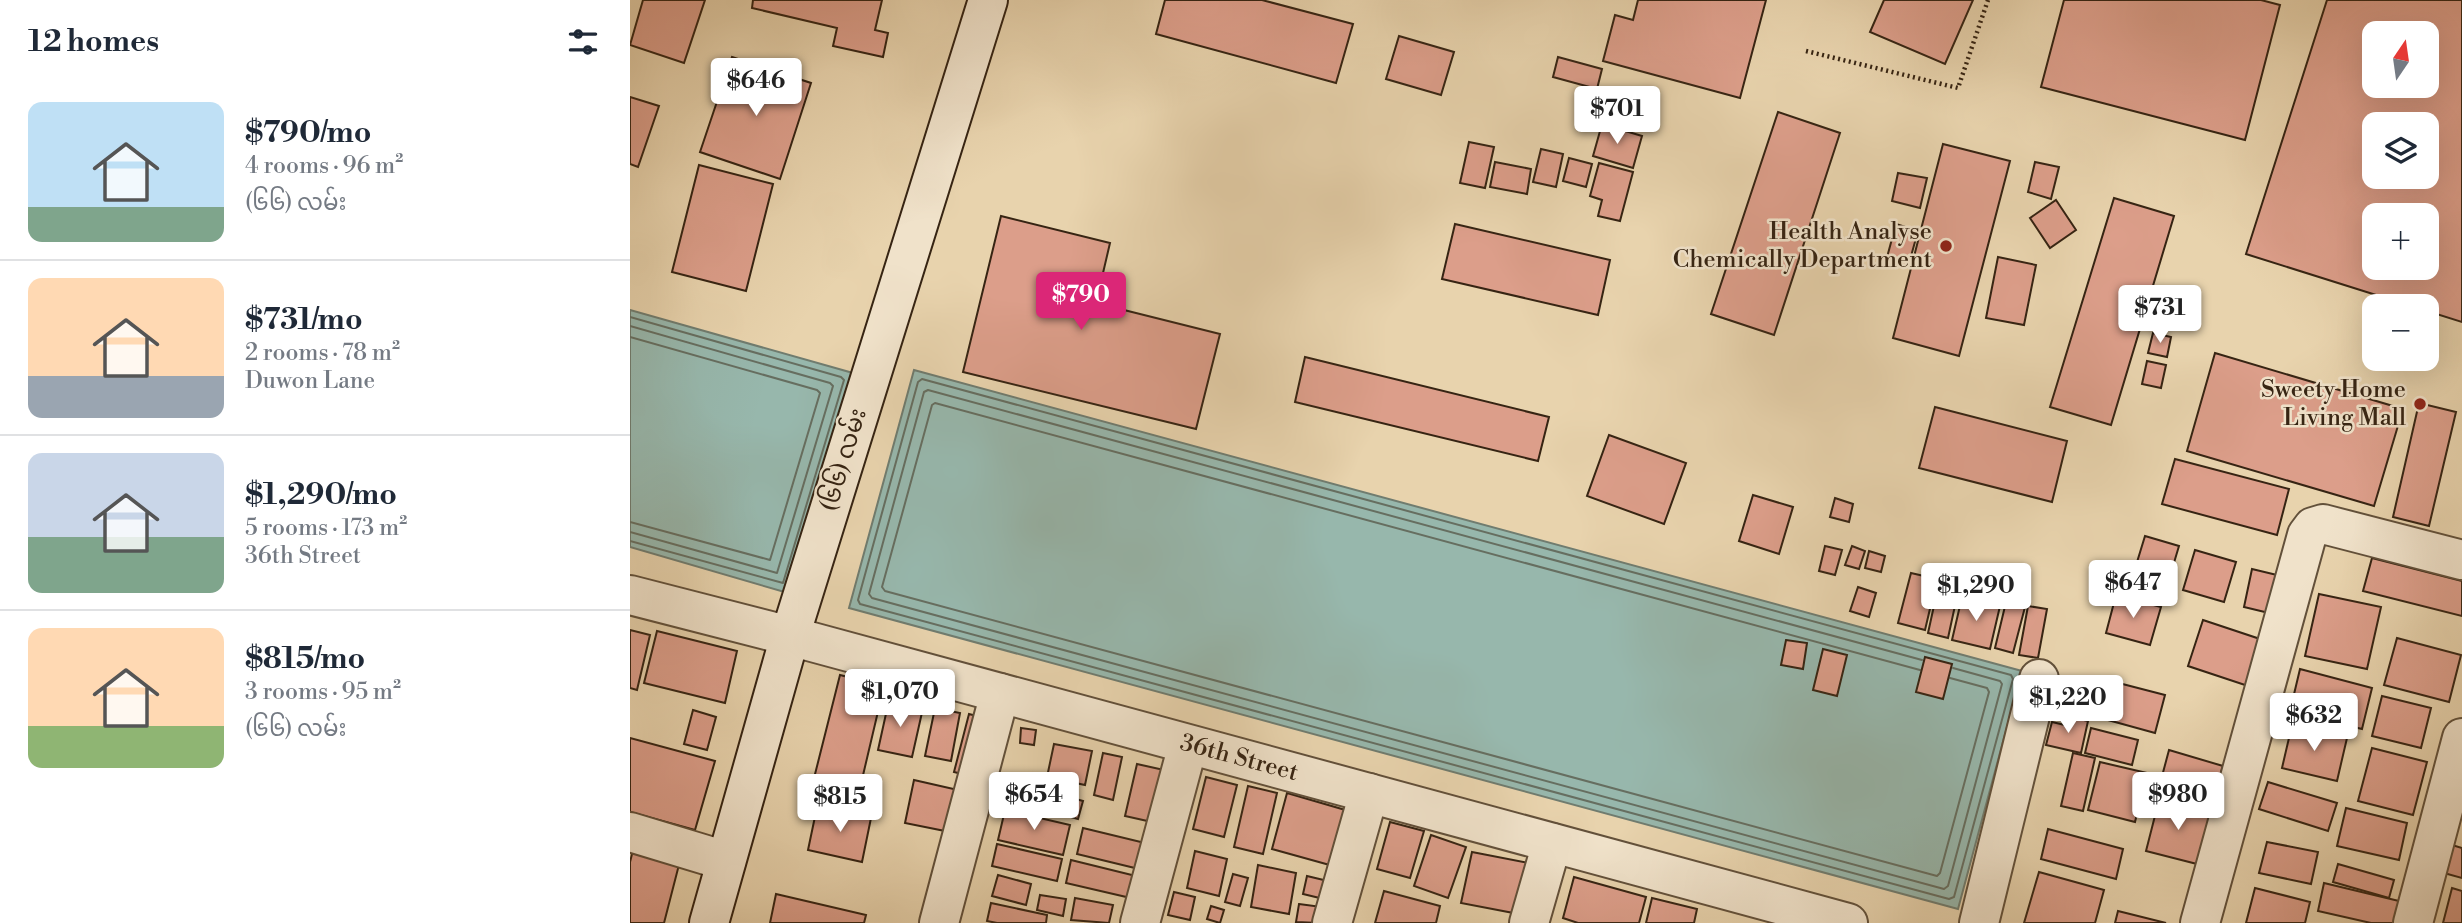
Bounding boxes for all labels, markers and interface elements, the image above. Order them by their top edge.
north arrow [2362,21,2440,98]
map controls [2362,21,2439,371]
text: 12 homes [28,23,159,61]
icon: filters [564,23,602,61]
pin: $646 [715,58,797,118]
text: $646 [727,67,785,95]
pin: $701 [1576,86,1658,146]
text: $701 [1590,95,1644,123]
button: layers [2362,112,2439,189]
text: $790/mo [245,114,371,152]
icon: home [84,130,168,214]
text: 4 rooms · 96 m² [245,152,403,180]
text: (၆၆) လမ်း [245,189,346,217]
button: + [2362,203,2439,280]
place label: Health Analyse Chemically Department [1673,217,1933,275]
marker: Health Analyse Chemically Department [1938,238,1954,254]
pin: $790 [1040,272,1122,332]
text: $790 [1052,281,1110,309]
pin: $731 [2119,286,2201,345]
text: $731 [2134,294,2186,322]
button: − [2362,294,2439,371]
text: $731/mo [245,301,363,339]
icon: home [84,306,168,390]
text: 2 rooms · 78 m² [245,339,400,367]
text: Duwon Lane [245,367,375,395]
place label: Sweety Home Living Mall [2261,375,2406,433]
marker: Sweety Home Living Mall [2412,396,2428,412]
street label: (၆၆) လမ်း [812,404,874,515]
text: $1,290/mo [245,476,397,514]
icon: home [84,481,168,565]
text: 5 rooms · 173 m² [245,514,407,542]
text: 36th Street [245,542,361,570]
pin: $647 [2092,560,2174,620]
pin: $1,290 [1919,564,2033,623]
text: $647 [2105,569,2161,597]
text: $1,290 [1937,572,2015,600]
text: $815/mo [245,640,365,678]
icon: home [84,656,168,740]
pin: $1,070 [843,670,957,729]
pin: $1,220 [2011,676,2125,735]
text: 3 rooms · 95 m² [245,678,401,706]
text: $1,070 [861,678,939,706]
text: $1,220 [2029,684,2107,712]
pin: $632 [2273,694,2355,753]
text: $632 [2286,702,2342,730]
text: (၆၆) လမ်း [245,715,346,743]
street label: 36th Street [1177,728,1302,788]
pin: $654 [993,772,1075,832]
pin: $980 [2137,772,2219,832]
pin: $815 [799,774,881,834]
text: $654 [1005,781,1063,809]
text: $980 [2148,781,2208,809]
text: $815 [813,783,867,811]

